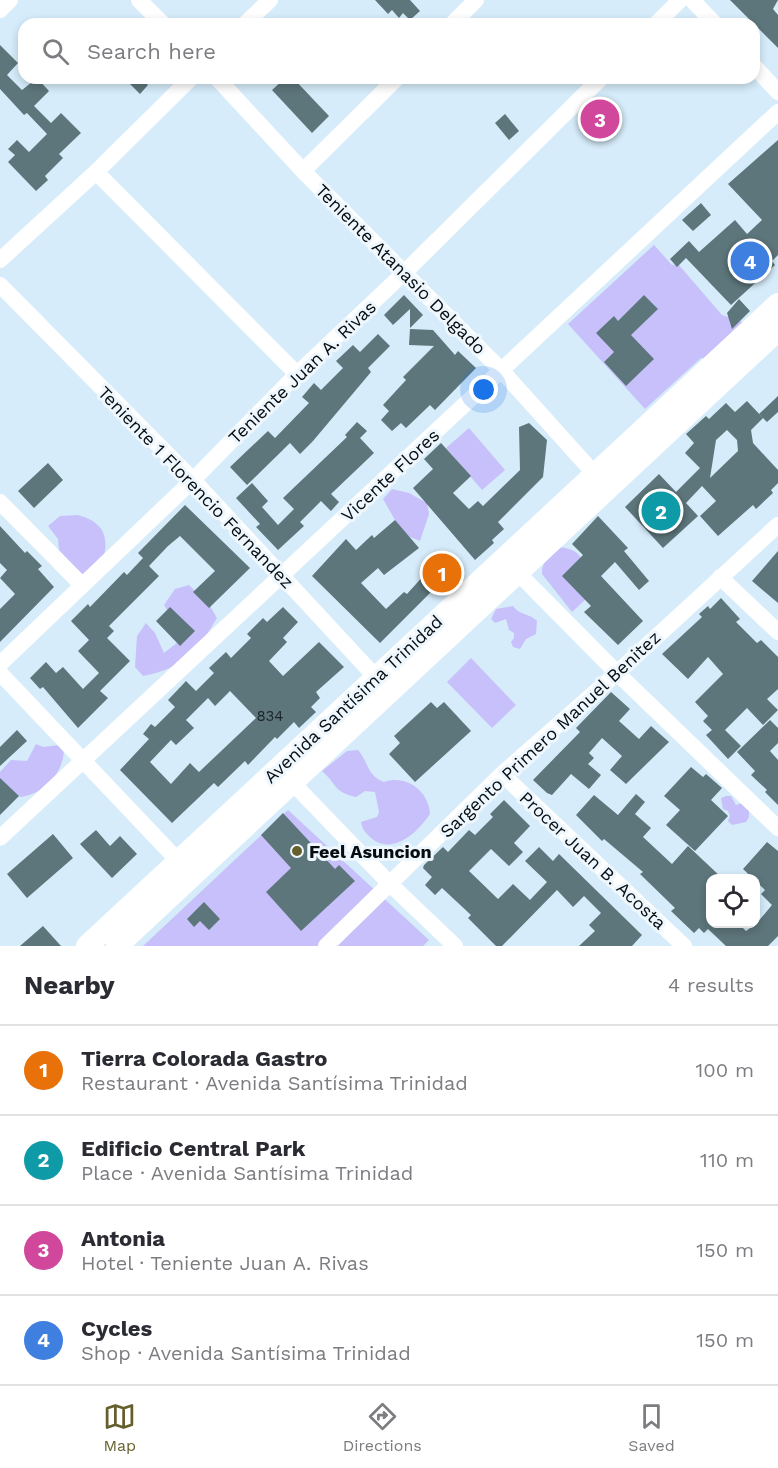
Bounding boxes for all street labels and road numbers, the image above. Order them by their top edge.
street label: Teniente Atanasio Delgado [311,179,491,359]
street label: Teniente Juan A. Rivas [224,296,380,448]
street label: Teniente 1 Florencio Fernandez [94,382,298,592]
street label: Vicente Flores [337,424,443,526]
street label: Avenida Santísima Trinidad [259,611,447,787]
street label: Sargento Primero Manuel Benitez [436,626,664,842]
street label: Procer Juan B. Acosta [516,787,670,933]

